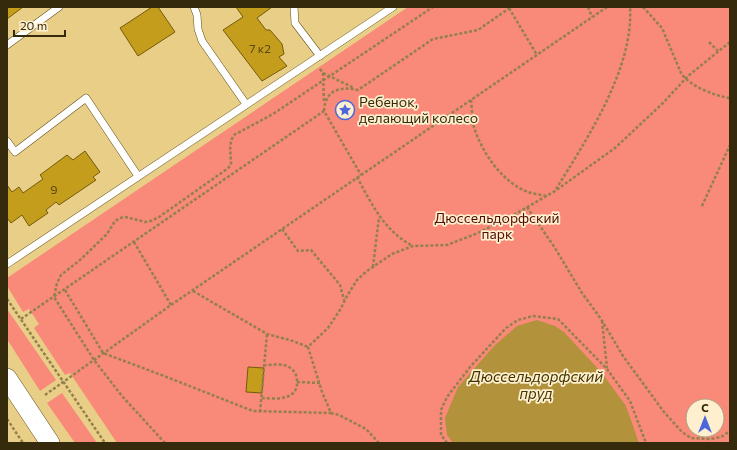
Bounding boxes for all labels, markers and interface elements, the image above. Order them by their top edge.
scale bar [14,12,65,38]
text: 20 m [20,18,47,32]
house number: 7 к2 [249,41,271,55]
place label: Ребенок, делающий колесо [359,93,478,126]
place icon: Ребенок, делающий колесо [334,99,356,121]
house number: 9 [50,182,58,196]
park label: Дюссельдорфский парк [434,209,560,242]
water label: Дюссельдорфский пруд [467,367,603,402]
north arrow [685,398,725,438]
text: С [701,401,709,414]

